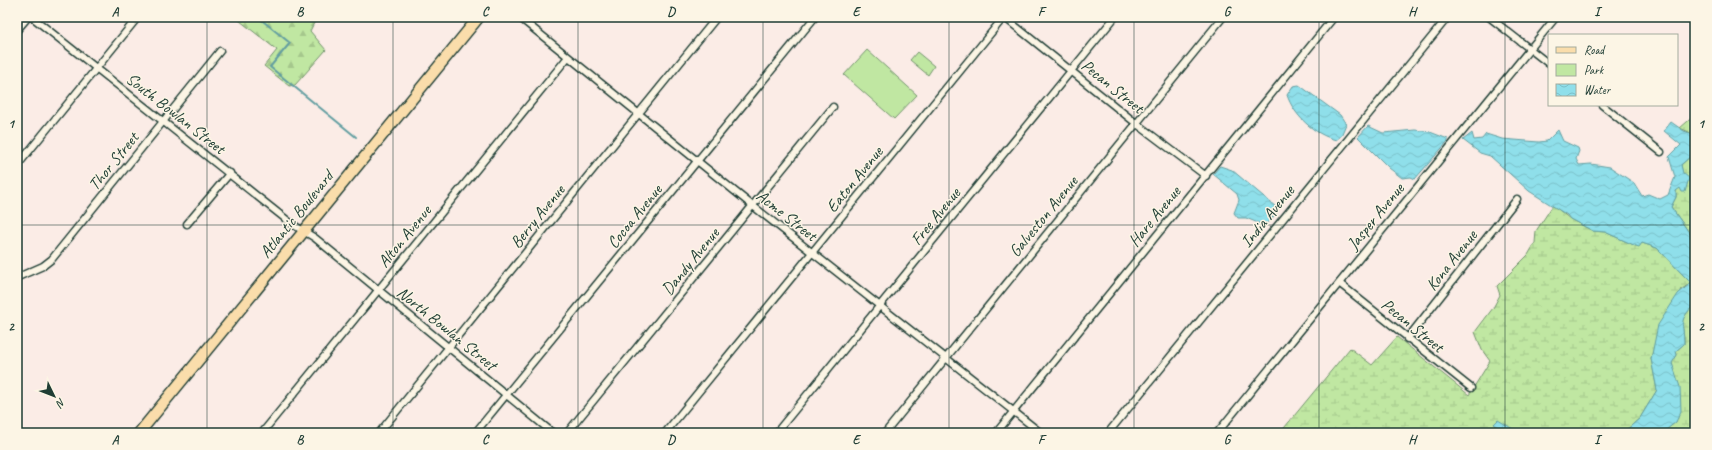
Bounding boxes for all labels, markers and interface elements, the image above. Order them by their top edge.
text: A [112,4,120,20]
text: B [297,4,305,20]
text: C [482,4,490,20]
text: D [667,4,676,20]
text: E [853,4,862,20]
text: F [1038,4,1047,20]
text: G [1224,4,1232,20]
text: H [1408,4,1418,20]
text: I [1594,4,1603,20]
legend [1548,34,1678,106]
text: Road [1584,42,1606,58]
street label: Pecan Street [1077,55,1150,119]
text: Park [1584,62,1605,78]
street label: South Bowlan Street [122,68,231,160]
text: Water [1584,82,1612,98]
text: 1 [8,116,16,132]
text: 1 [1698,116,1706,132]
street label: Thor Street [84,126,145,195]
street label: Eaton Avenue [821,141,888,217]
street label: Atlantic Boulevard [255,165,339,262]
street label: Galveston Avenue [1004,170,1083,261]
street label: Jasper Avenue [1342,178,1409,255]
street label: Berry Avenue [505,179,570,252]
street label: Cocoa Avenue [602,179,667,253]
street label: India Avenue [1236,180,1300,252]
street label: Hare Avenue [1124,181,1186,251]
street label: Free Avenue [906,182,966,249]
street label: Acme Street [752,185,823,247]
street label: Alton Avenue [373,200,437,272]
street label: Dandy Avenue [657,222,725,299]
street label: Kona Avenue [1421,225,1483,295]
street label: North Bowlan Street [393,282,503,376]
street label: Pecan Street [1377,294,1450,358]
text: 2 [8,319,15,335]
text: 2 [1698,319,1705,335]
north arrow [34,376,74,416]
text: N [52,396,69,412]
text: A [112,432,120,448]
text: B [297,432,305,448]
text: C [482,432,490,448]
text: D [667,432,676,448]
text: E [853,432,862,448]
text: F [1038,432,1047,448]
text: G [1224,432,1232,448]
text: H [1408,432,1418,448]
text: I [1594,432,1603,448]

